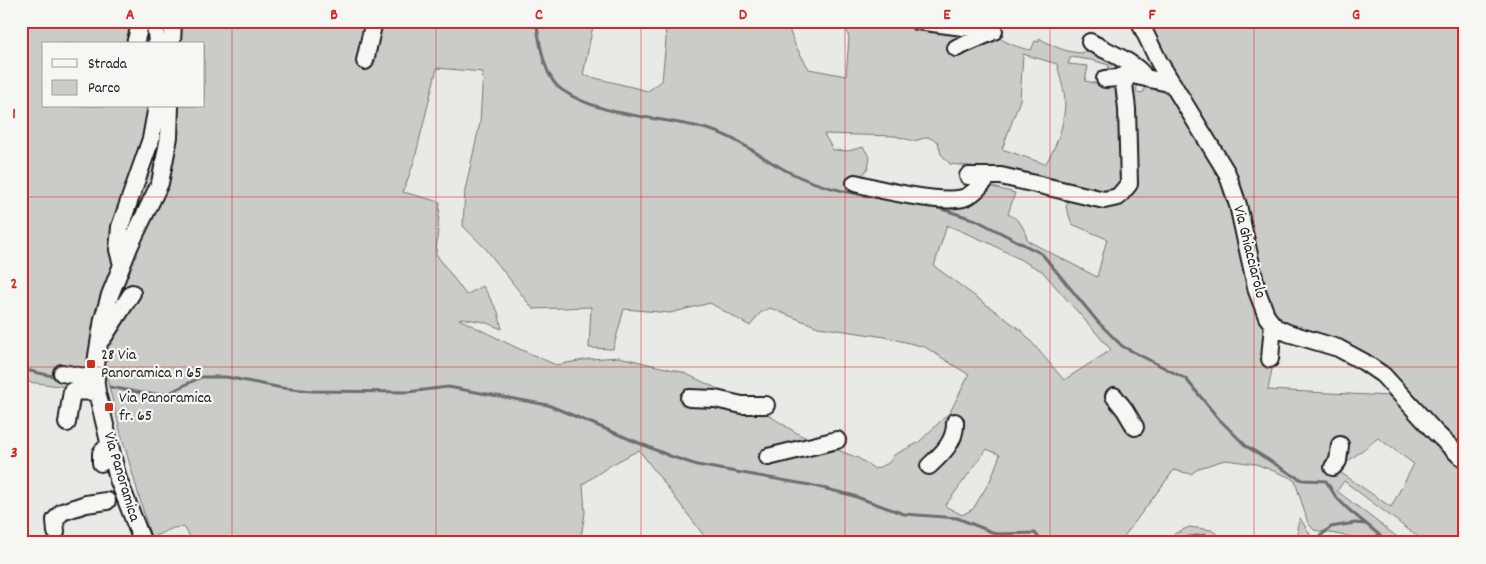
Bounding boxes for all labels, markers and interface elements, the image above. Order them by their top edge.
text: A [126,4,135,27]
text: B [330,4,338,27]
text: C [535,4,543,27]
text: D [739,4,748,27]
text: E [943,4,951,27]
text: F [1148,4,1156,27]
text: G [1352,4,1360,27]
legend [42,42,205,108]
text: Strada [88,54,128,76]
text: Parco [88,78,120,100]
text: 1 [12,103,16,126]
street label: Via Ghiacciarolo [1226,203,1272,301]
text: 2 [11,273,18,296]
place label: 28 Via Panoramica n 65 [101,344,202,385]
marker: 28 Via Panoramica n 65 [85,358,97,370]
place label: Via Panoramica fr. 65 [119,387,212,428]
marker: Via Panoramica fr. 65 [103,401,115,413]
street label: Via Panoramica [96,429,146,525]
text: 3 [10,442,18,465]

